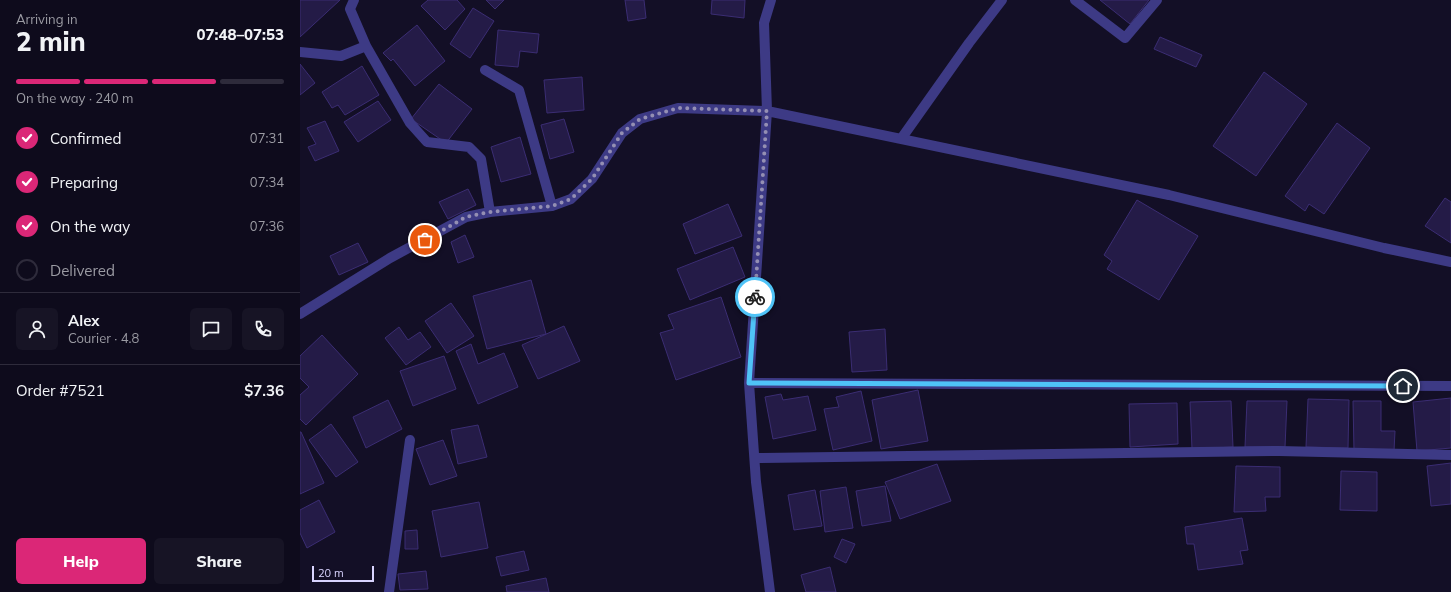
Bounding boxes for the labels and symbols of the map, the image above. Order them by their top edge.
pin [408,223,442,257]
courier [735,277,775,317]
pin [1386,369,1420,403]
scale bar [312,564,374,583]

